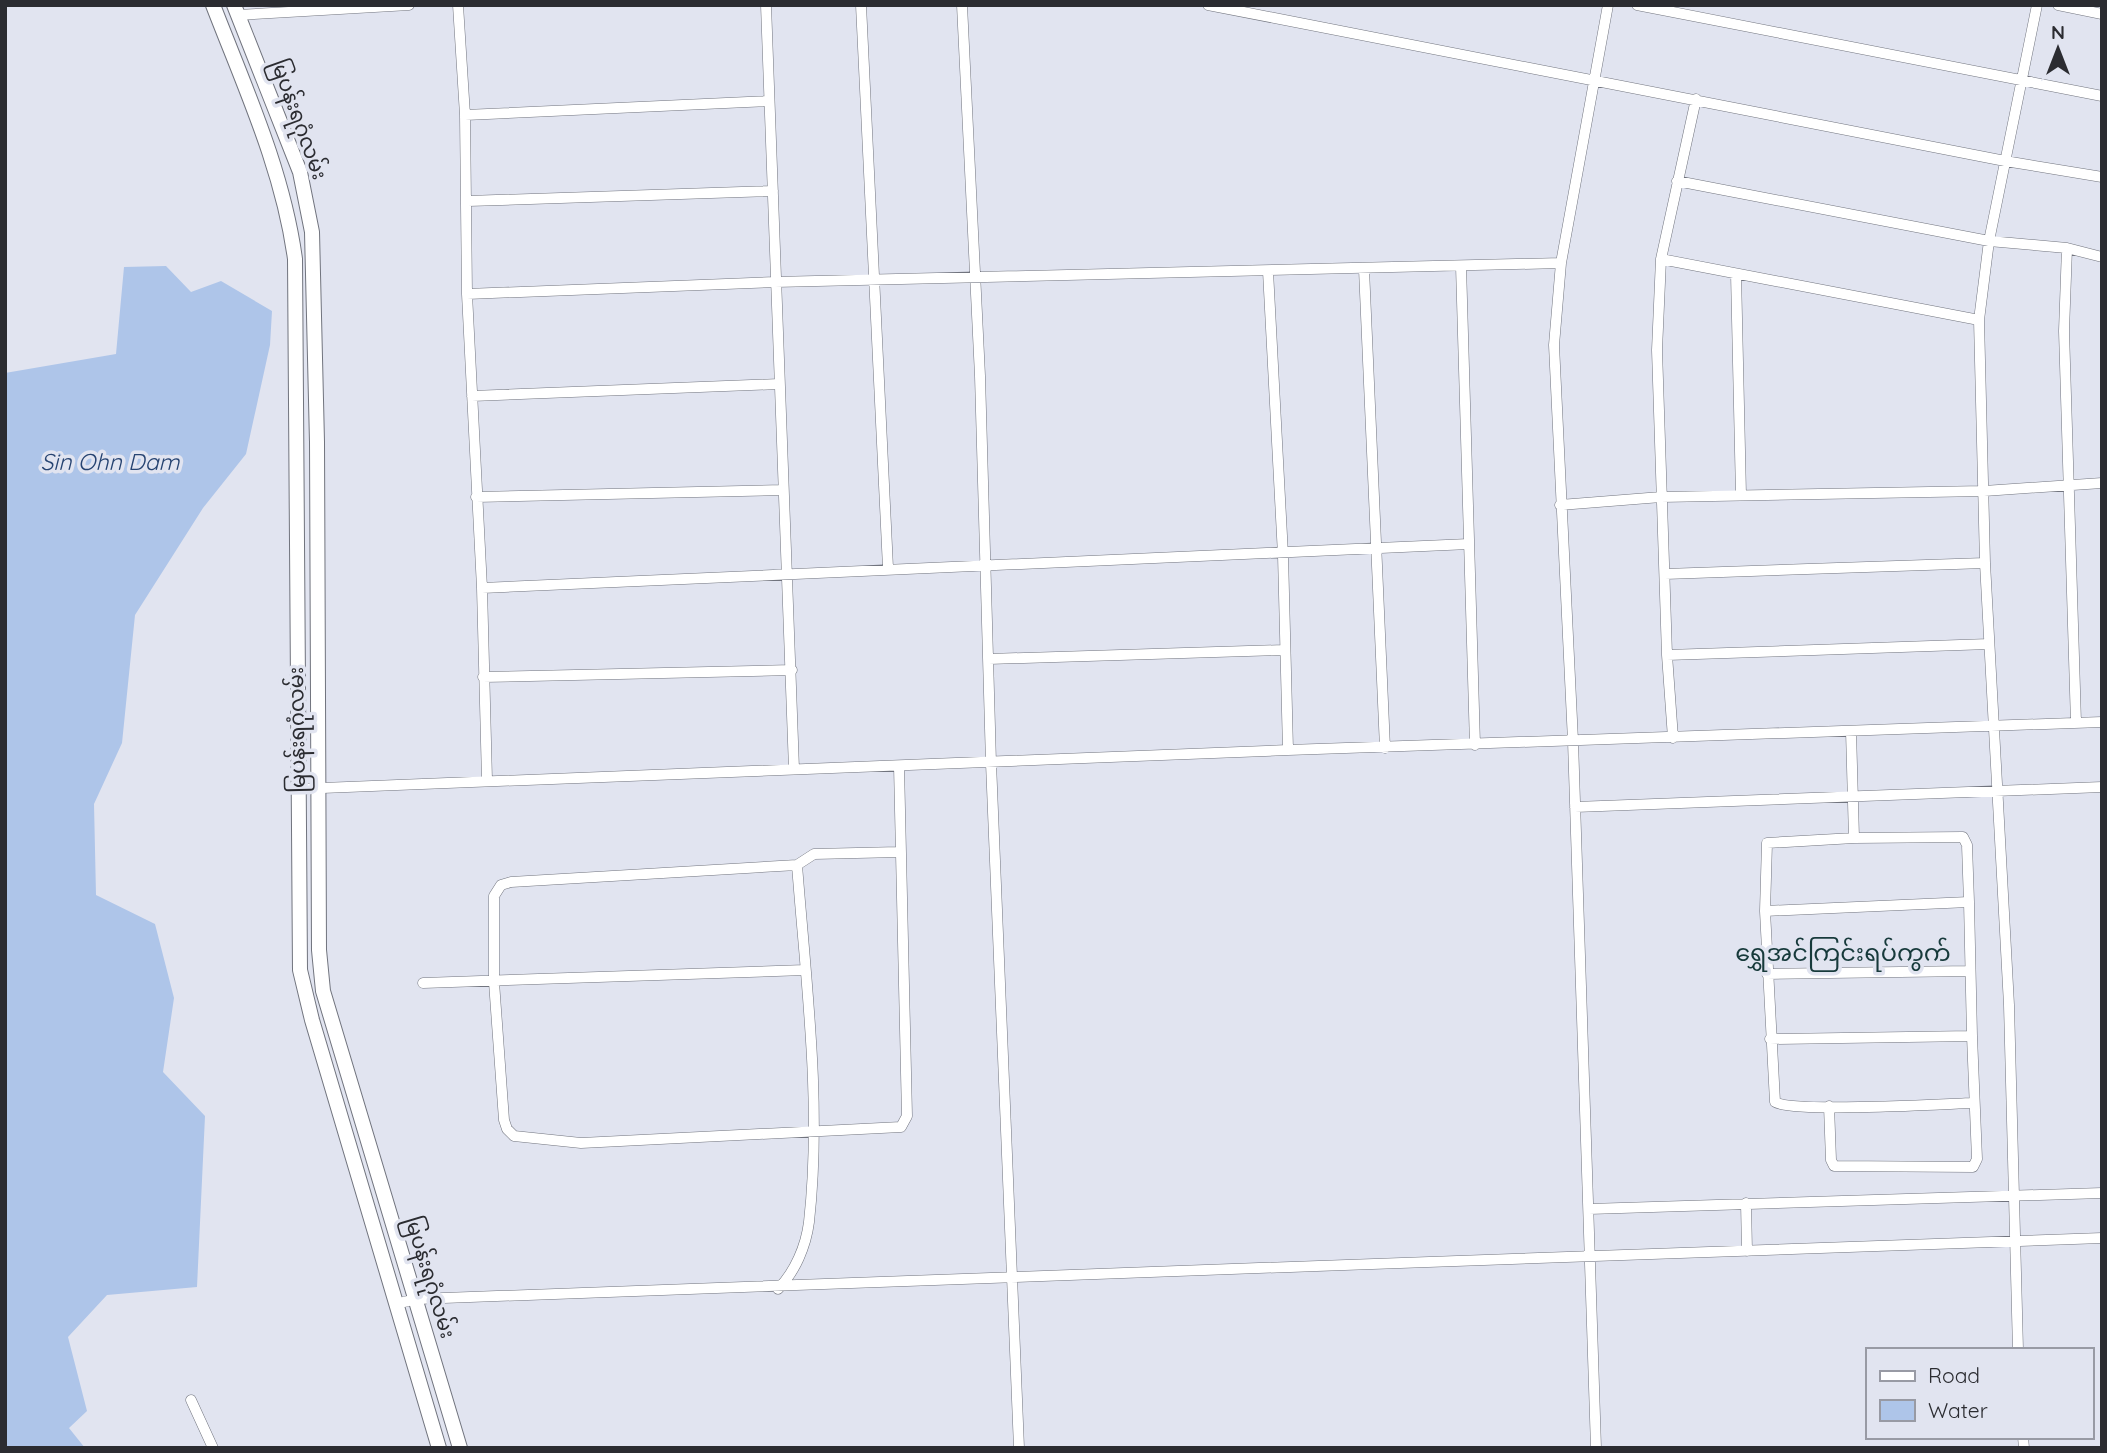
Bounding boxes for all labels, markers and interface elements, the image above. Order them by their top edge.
north arrow [2023,14,2093,84]
text: N [2051,20,2065,44]
street label: မြပန်းရဂုံလမ်း [262,55,336,184]
water label: Sin Ohn Dam [40,447,181,476]
street label: မြပန်းရဂုံလမ်း [280,667,315,793]
district label: ရွှေအင်ကြင်းရပ်ကွက် [1735,937,1951,972]
street label: မြပန်းရဂုံလမ်း [395,1212,464,1343]
legend [1866,1348,2093,1439]
text: Road [1928,1362,1980,1388]
text: Water [1928,1397,1988,1423]

